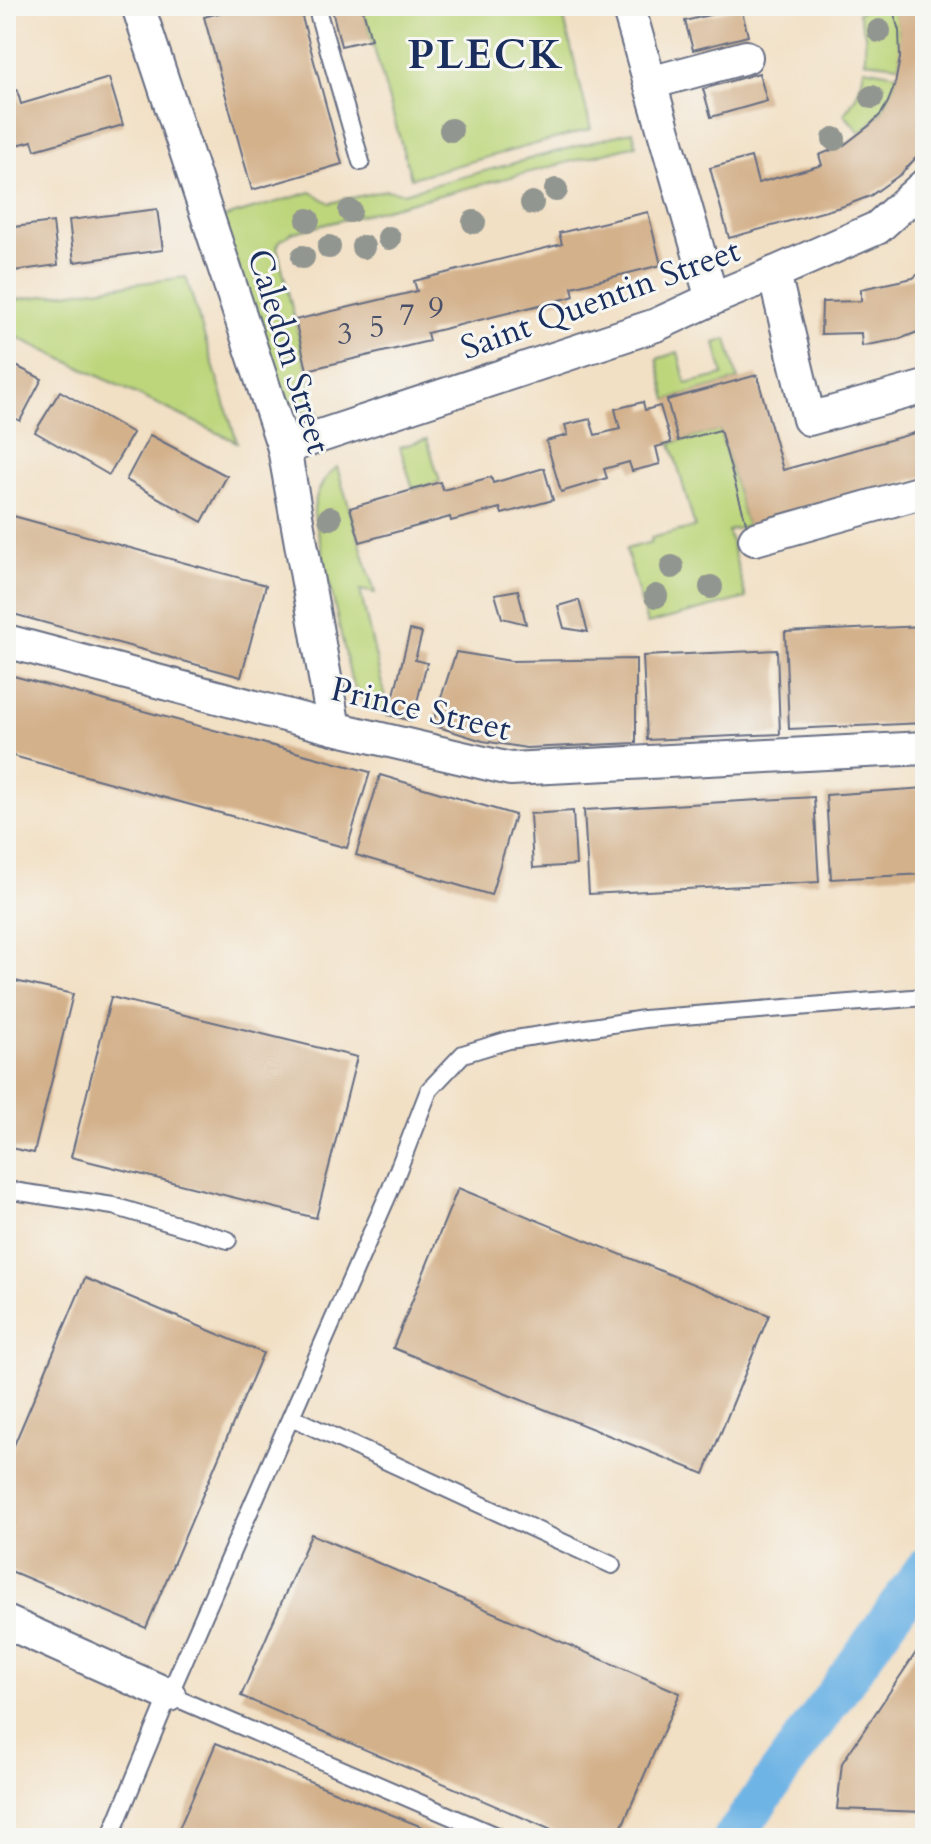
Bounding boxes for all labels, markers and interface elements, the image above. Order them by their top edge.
district label: PLECK [408,26,564,83]
street label: Saint Quentin Street [454,227,746,371]
street label: Caledon Street [236,243,342,459]
house number: 9 [428,288,444,329]
house number: 7 [399,295,415,336]
house number: 5 [369,307,385,348]
house number: 3 [337,314,353,355]
street label: Prince Street [326,666,515,752]

